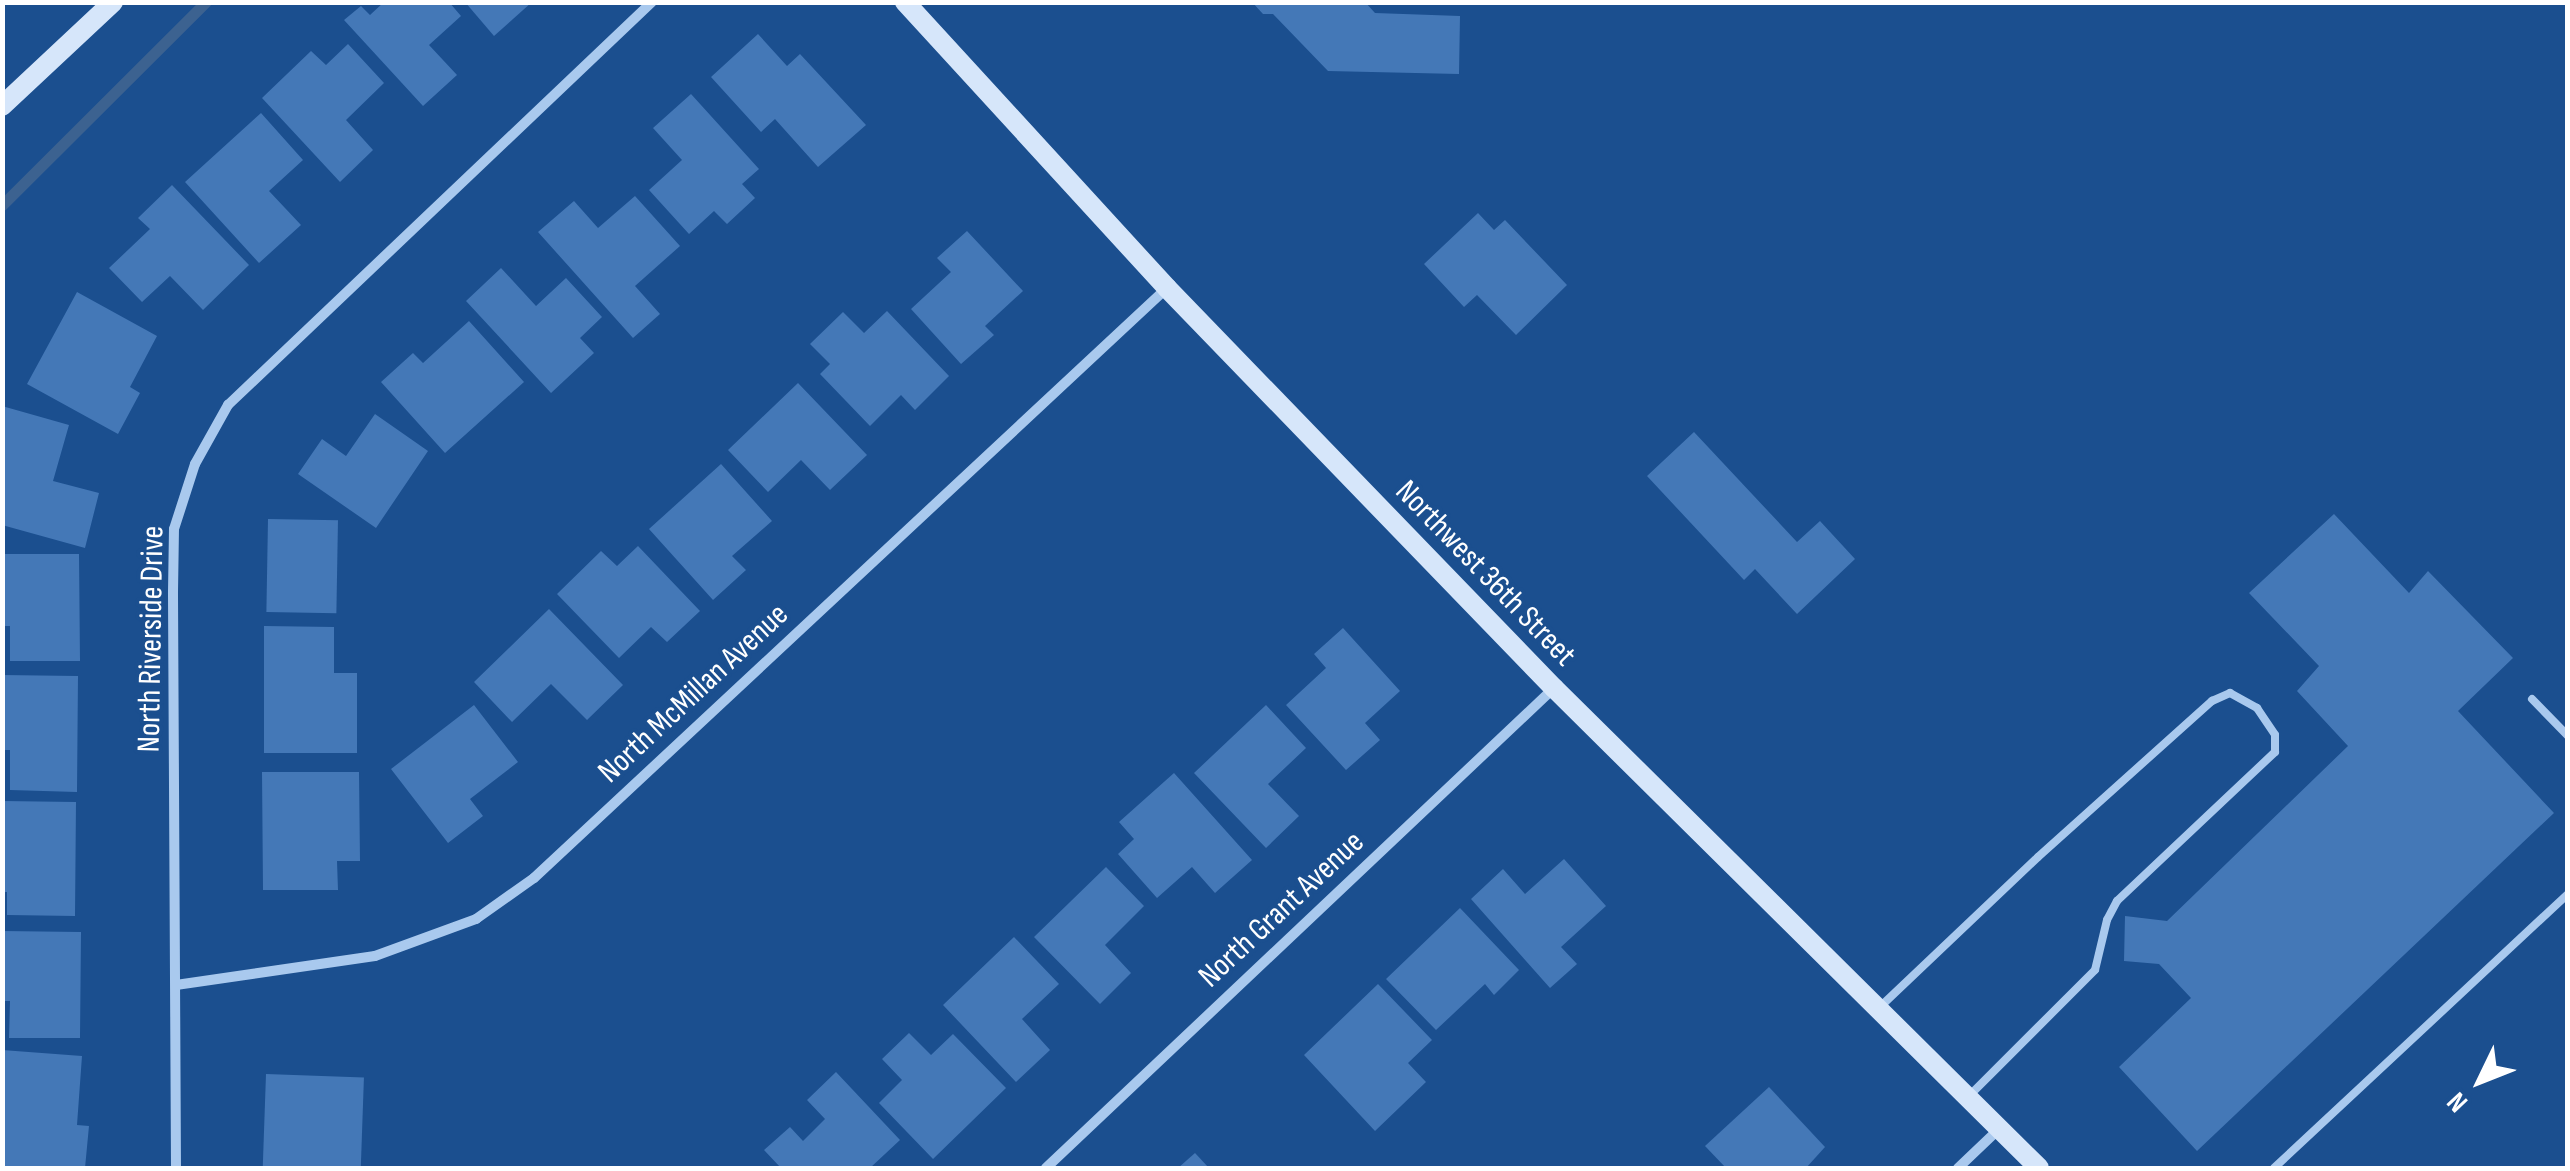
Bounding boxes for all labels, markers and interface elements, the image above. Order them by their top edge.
street label: Northwest 36th Street [1387,473,1583,675]
street label: North Riverside Drive [131,525,173,753]
street label: North McMillan Avenue [591,596,797,792]
street label: North Grant Avenue [1191,824,1373,996]
north arrow [2430,1031,2530,1131]
text: N [2441,1085,2475,1119]

